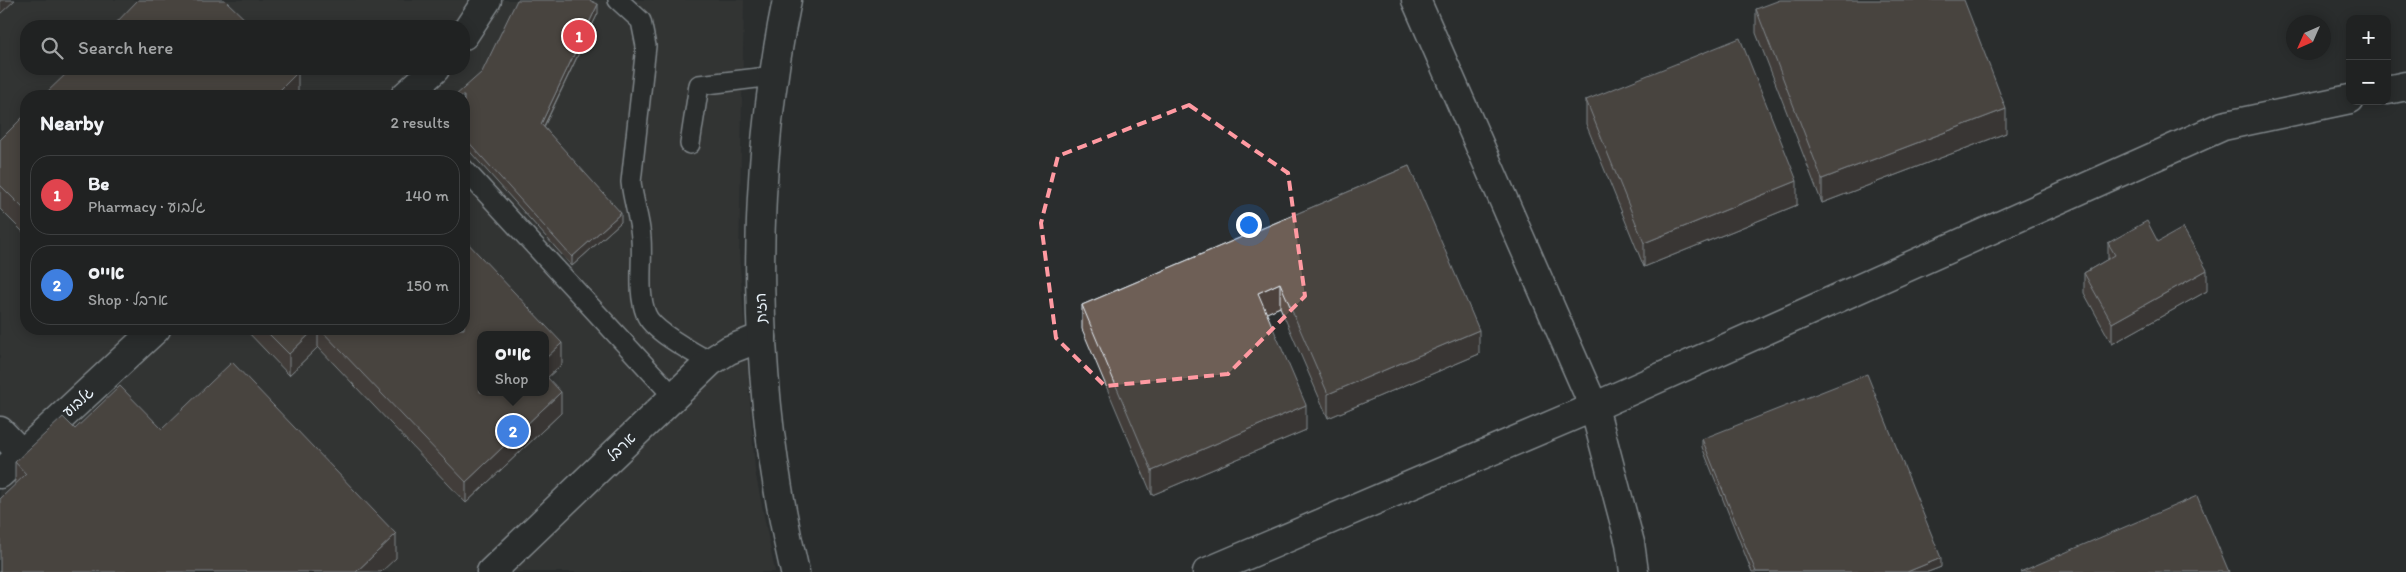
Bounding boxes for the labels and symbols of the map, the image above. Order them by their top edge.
north arrow [2286,15,2331,60]
pin: 1 [563,17,595,55]
your location [1236,212,1262,238]
street label: הזית [751,292,771,324]
street label: גלבוע [59,383,97,421]
pin: 2 [497,412,529,450]
street label: ארבל [603,429,639,465]

